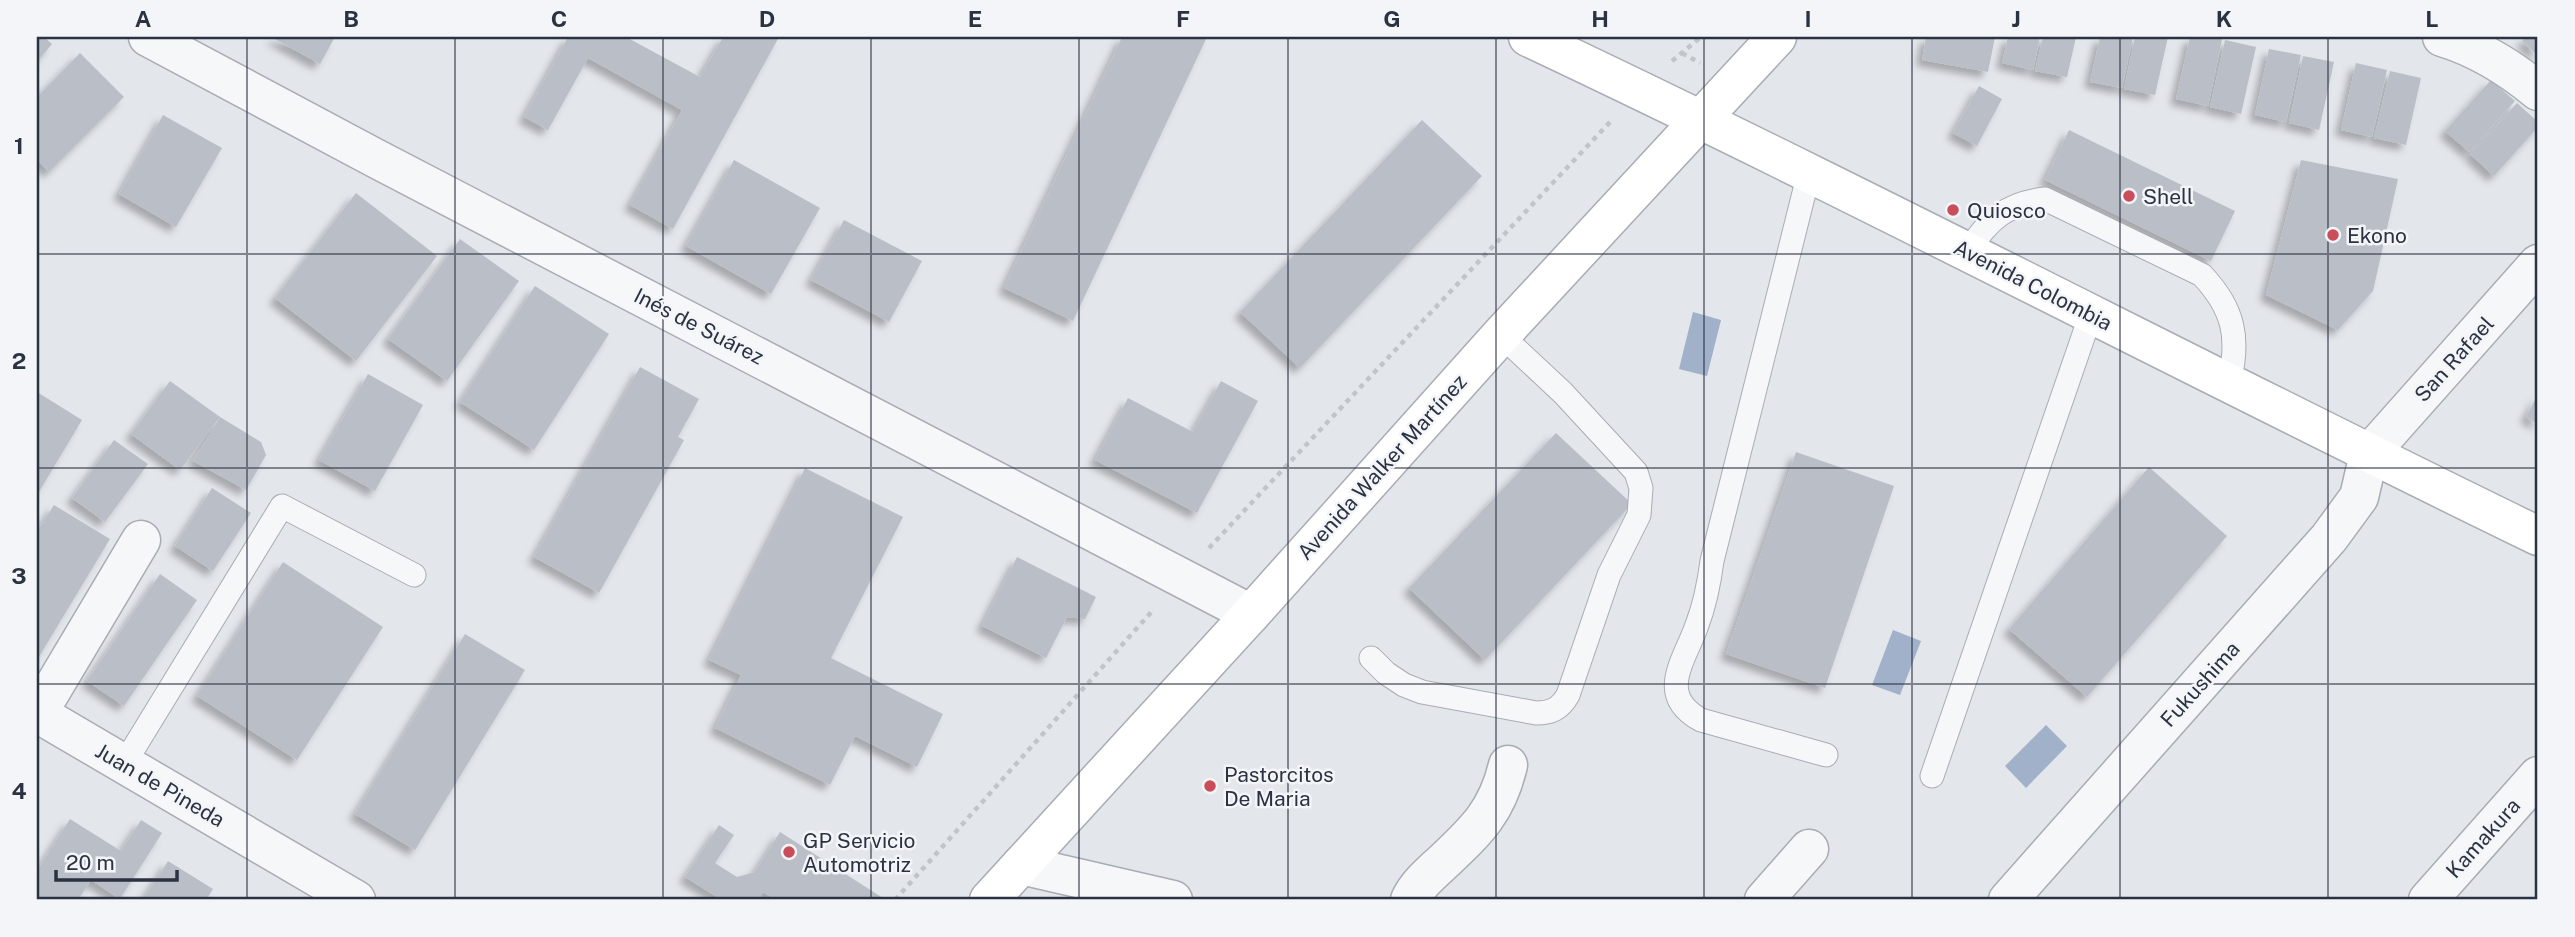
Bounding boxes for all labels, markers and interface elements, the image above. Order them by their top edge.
text: A [135,5,152,32]
text: B [343,5,359,32]
text: C [551,5,567,32]
text: D [759,5,775,32]
text: E [968,5,982,32]
text: F [1176,5,1190,32]
text: G [1383,5,1401,32]
text: H [1591,5,1609,32]
text: I [1804,5,1812,32]
text: J [2011,5,2021,32]
text: K [2216,5,2232,32]
text: L [2425,5,2439,32]
text: 1 [14,132,24,159]
place label: Shell [2143,184,2193,209]
marker: Shell [2121,188,2137,204]
place label: Quiosco [1967,198,2046,223]
marker: Quiosco [1945,202,1961,218]
place label: Ekono [2347,223,2407,248]
marker: Ekono [2325,227,2341,243]
street label: Avenida Colombia [1950,234,2116,336]
street label: Inés de Suárez [630,283,768,369]
street label: San Rafael [2409,311,2499,407]
text: 2 [12,347,26,374]
street label: Avenida Walker Martínez [1292,369,1472,565]
text: 3 [11,562,27,589]
street label: Fukushima [2155,636,2245,732]
street label: Juan de Pineda [91,738,229,832]
place label: Pastorcitos De Maria [1224,762,1334,811]
text: 4 [11,777,27,804]
marker: Pastorcitos De Maria [1202,778,1218,794]
street label: Kamakura [2441,793,2525,883]
place label: GP Servicio Automotriz [803,828,915,877]
scale bar [56,839,177,883]
marker: GP Servicio Automotriz [781,844,797,860]
text: 20 m [66,850,115,875]

